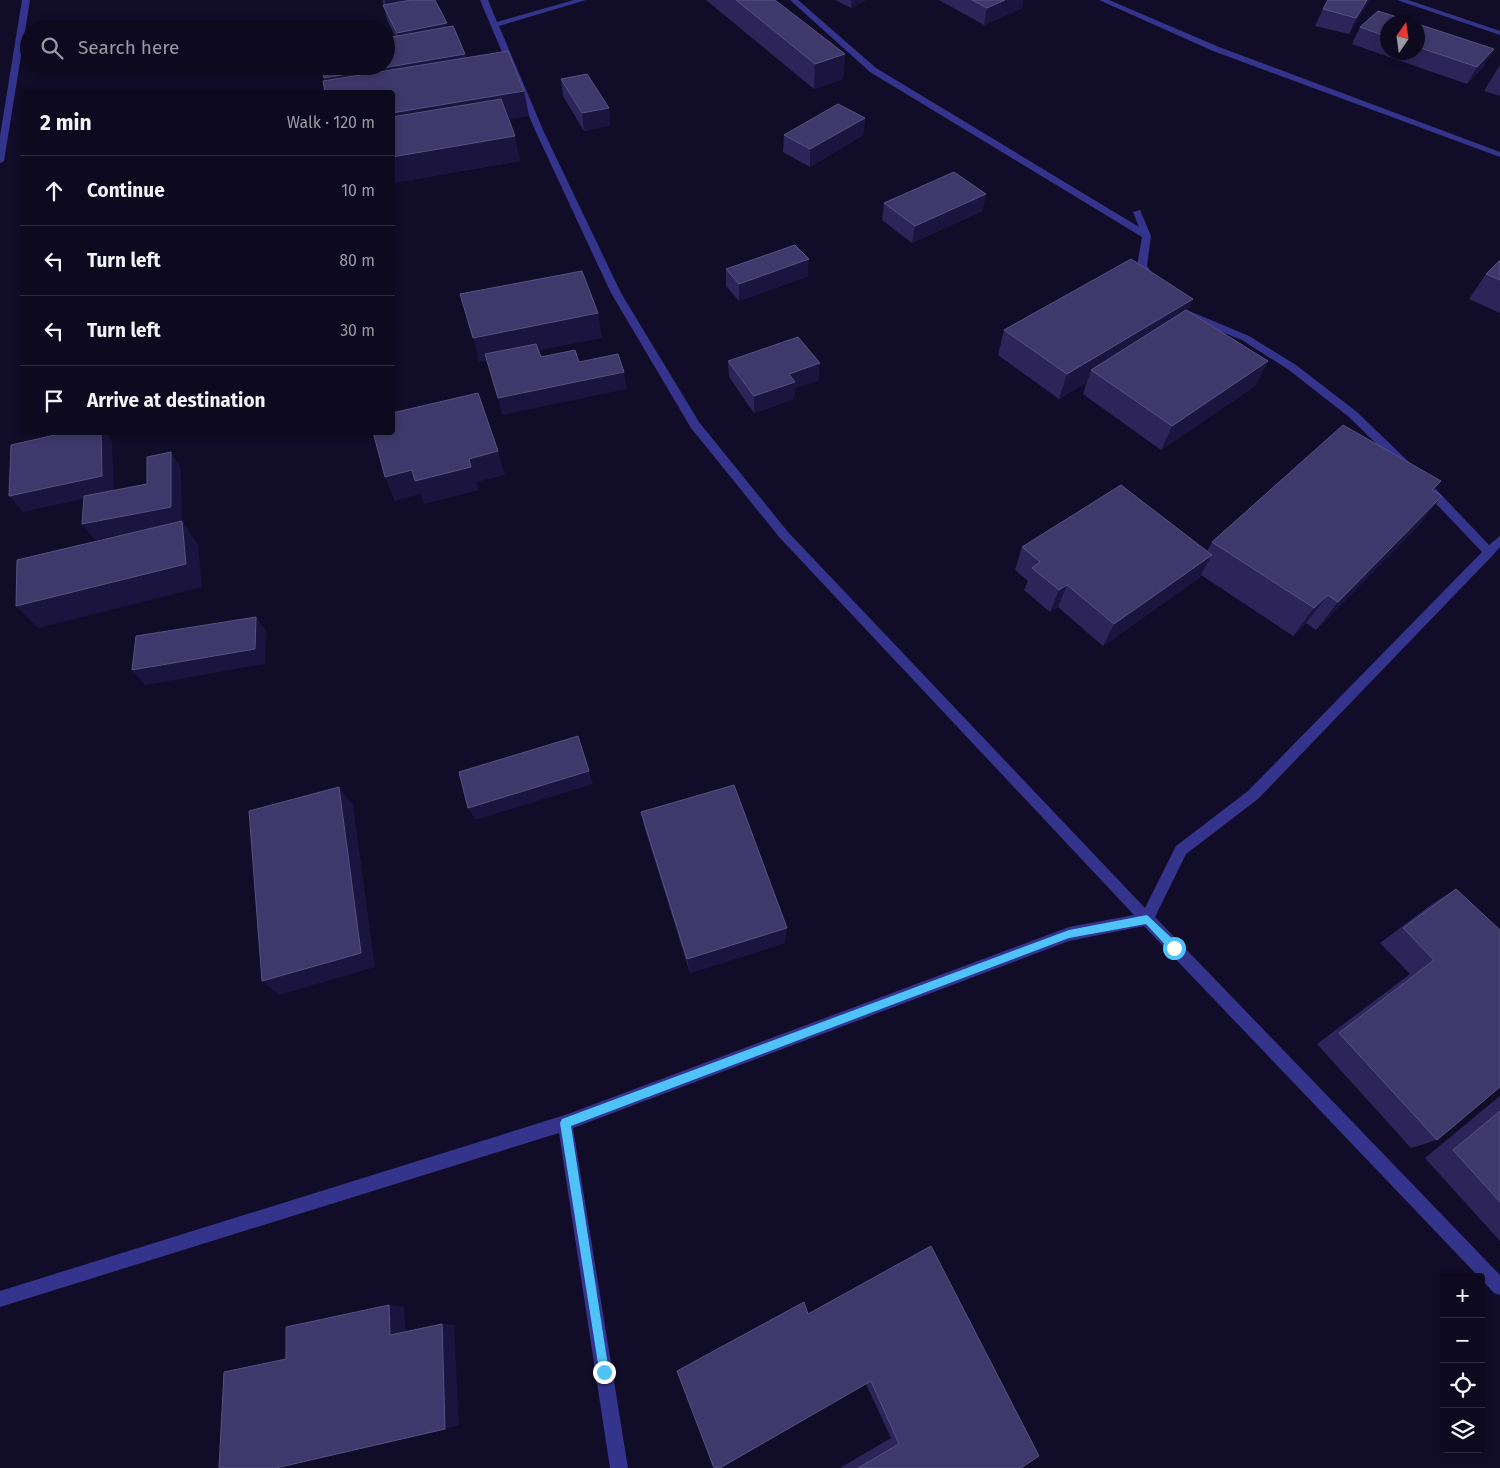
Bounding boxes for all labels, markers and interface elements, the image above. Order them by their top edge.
north arrow [1380,15,1425,60]
search box [20,20,395,75]
icon: search [38,34,66,62]
text: Search here [78,36,179,59]
text: 2 min [40,110,92,136]
text: Walk · 120 m [287,113,375,132]
icon: ahead [40,177,68,205]
text: Continue [87,179,165,202]
text: 10 m [341,181,375,200]
icon: left [40,247,68,275]
text: Turn left [87,249,161,272]
text: 80 m [339,251,375,270]
icon: left [40,317,68,345]
text: Turn left [87,319,161,342]
text: 30 m [340,321,375,340]
icon: arrive [40,387,68,415]
text: Arrive at destination [87,389,266,412]
route start [1163,937,1186,960]
map controls [1440,1273,1485,1453]
button: + [1440,1273,1485,1318]
button: − [1440,1318,1485,1363]
route end [593,1361,616,1384]
button: locate [1440,1363,1485,1408]
button: layers [1440,1408,1485,1453]

